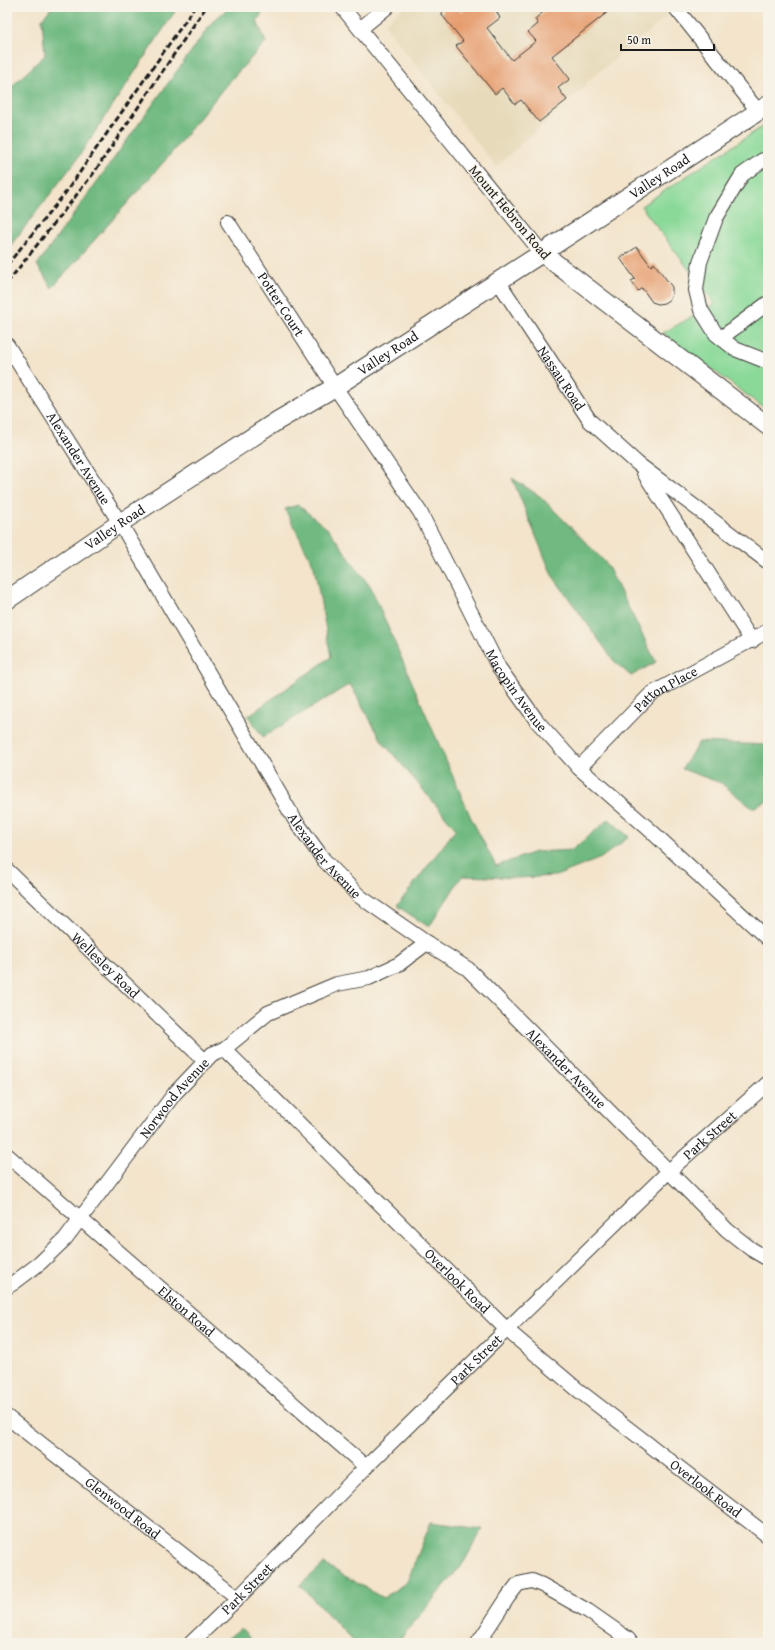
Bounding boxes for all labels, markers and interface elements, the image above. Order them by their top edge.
scale bar [621,26,714,52]
text: 50 m [627,31,651,48]
street label: Valley Road [625,149,694,203]
street label: Mount Hebron Road [464,160,556,264]
street label: Potter Court [253,268,310,340]
street label: Valley Road [353,325,422,380]
street label: Nassau Road [533,342,591,415]
street label: Alexander Avenue [42,408,116,509]
street label: Valley Road [80,499,149,554]
street label: Macopin Avenue [481,645,552,737]
street label: Patton Place [629,661,701,717]
street label: Alexander Avenue [283,809,366,903]
street label: Wellesley Road [67,927,145,1003]
street label: Alexander Avenue [522,1023,611,1113]
street label: Norwood Avenue [134,1053,214,1142]
street label: Park Street [678,1106,741,1164]
street label: Overlook Road [420,1244,495,1318]
street label: Elston Road [154,1281,220,1342]
street label: Park Street [446,1329,506,1390]
street label: Overlook Road [666,1454,746,1522]
street label: Glenwood Road [81,1472,165,1544]
street label: Park Street [217,1558,277,1619]

